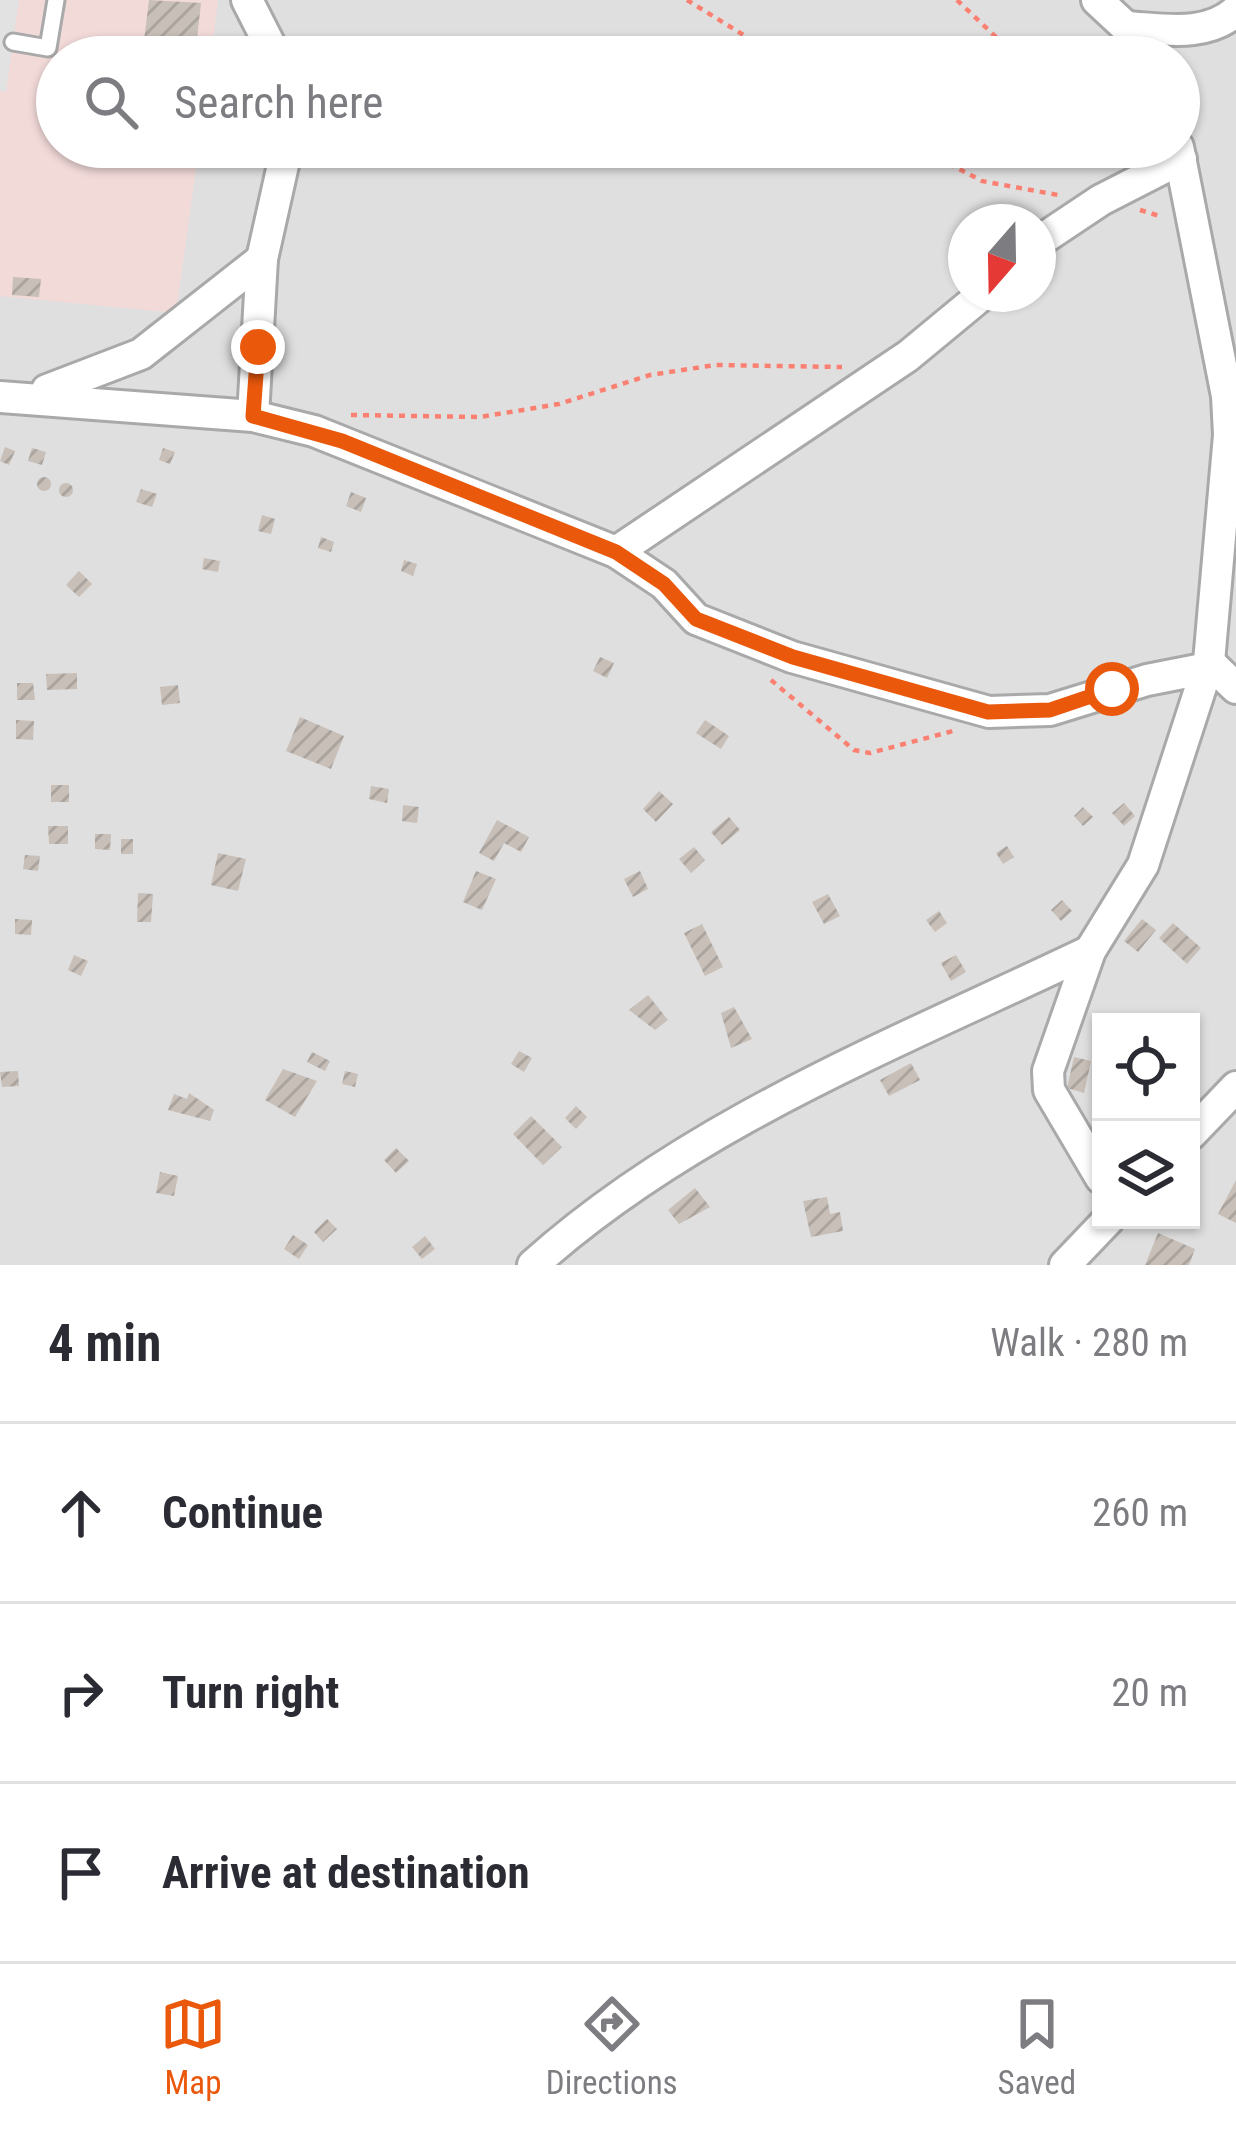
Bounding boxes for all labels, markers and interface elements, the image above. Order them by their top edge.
search box [36,36,1200,168]
icon: search [78,69,144,135]
text: Search here [174,76,383,129]
north arrow [948,204,1056,312]
route end [231,320,285,374]
route start [1085,662,1139,716]
map controls [1092,1013,1200,1229]
button: locate [1092,1013,1200,1121]
button: layers [1092,1121,1200,1229]
text: 4 min [48,1314,161,1373]
text: Walk · 280 m [990,1320,1188,1366]
icon: ahead [48,1480,114,1546]
text: Continue [162,1486,323,1539]
text: 260 m [1092,1490,1188,1536]
icon: right [48,1660,114,1726]
text: Turn right [162,1666,339,1719]
text: 20 m [1111,1670,1188,1716]
icon: arrive [48,1840,114,1906]
text: Arrive at destination [162,1846,530,1899]
tab: Map [160,1991,226,2102]
tab: Directions [546,1991,678,2102]
tab: Saved [998,1991,1076,2102]

